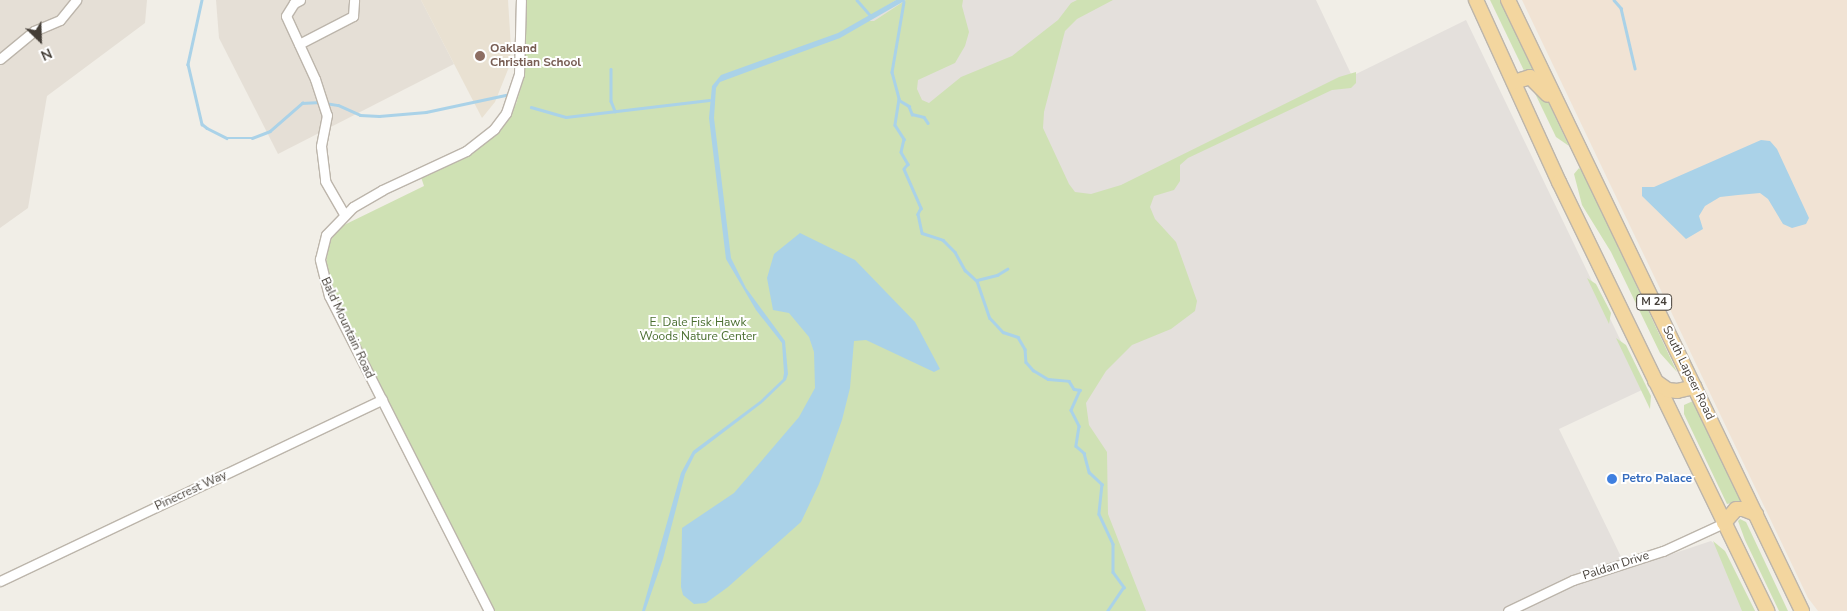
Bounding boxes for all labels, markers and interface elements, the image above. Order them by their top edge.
north arrow [15,15,65,65]
place label: Oakland Christian School [490,42,581,70]
text: N [38,43,55,65]
marker: Oakland Christian School [474,50,486,62]
street label: Bald Mountain Road [317,275,377,381]
road number: M 24 [1635,294,1673,310]
park label: E. Dale Fisk Hawk Woods Nature Center [639,316,757,344]
street label: South Lapeer Road [1659,324,1717,422]
street label: Pinecrest Way [153,468,229,514]
place label: Petro Palace [1622,472,1692,486]
marker: Petro Palace [1606,473,1618,485]
street label: Paldan Drive [1581,549,1651,583]

